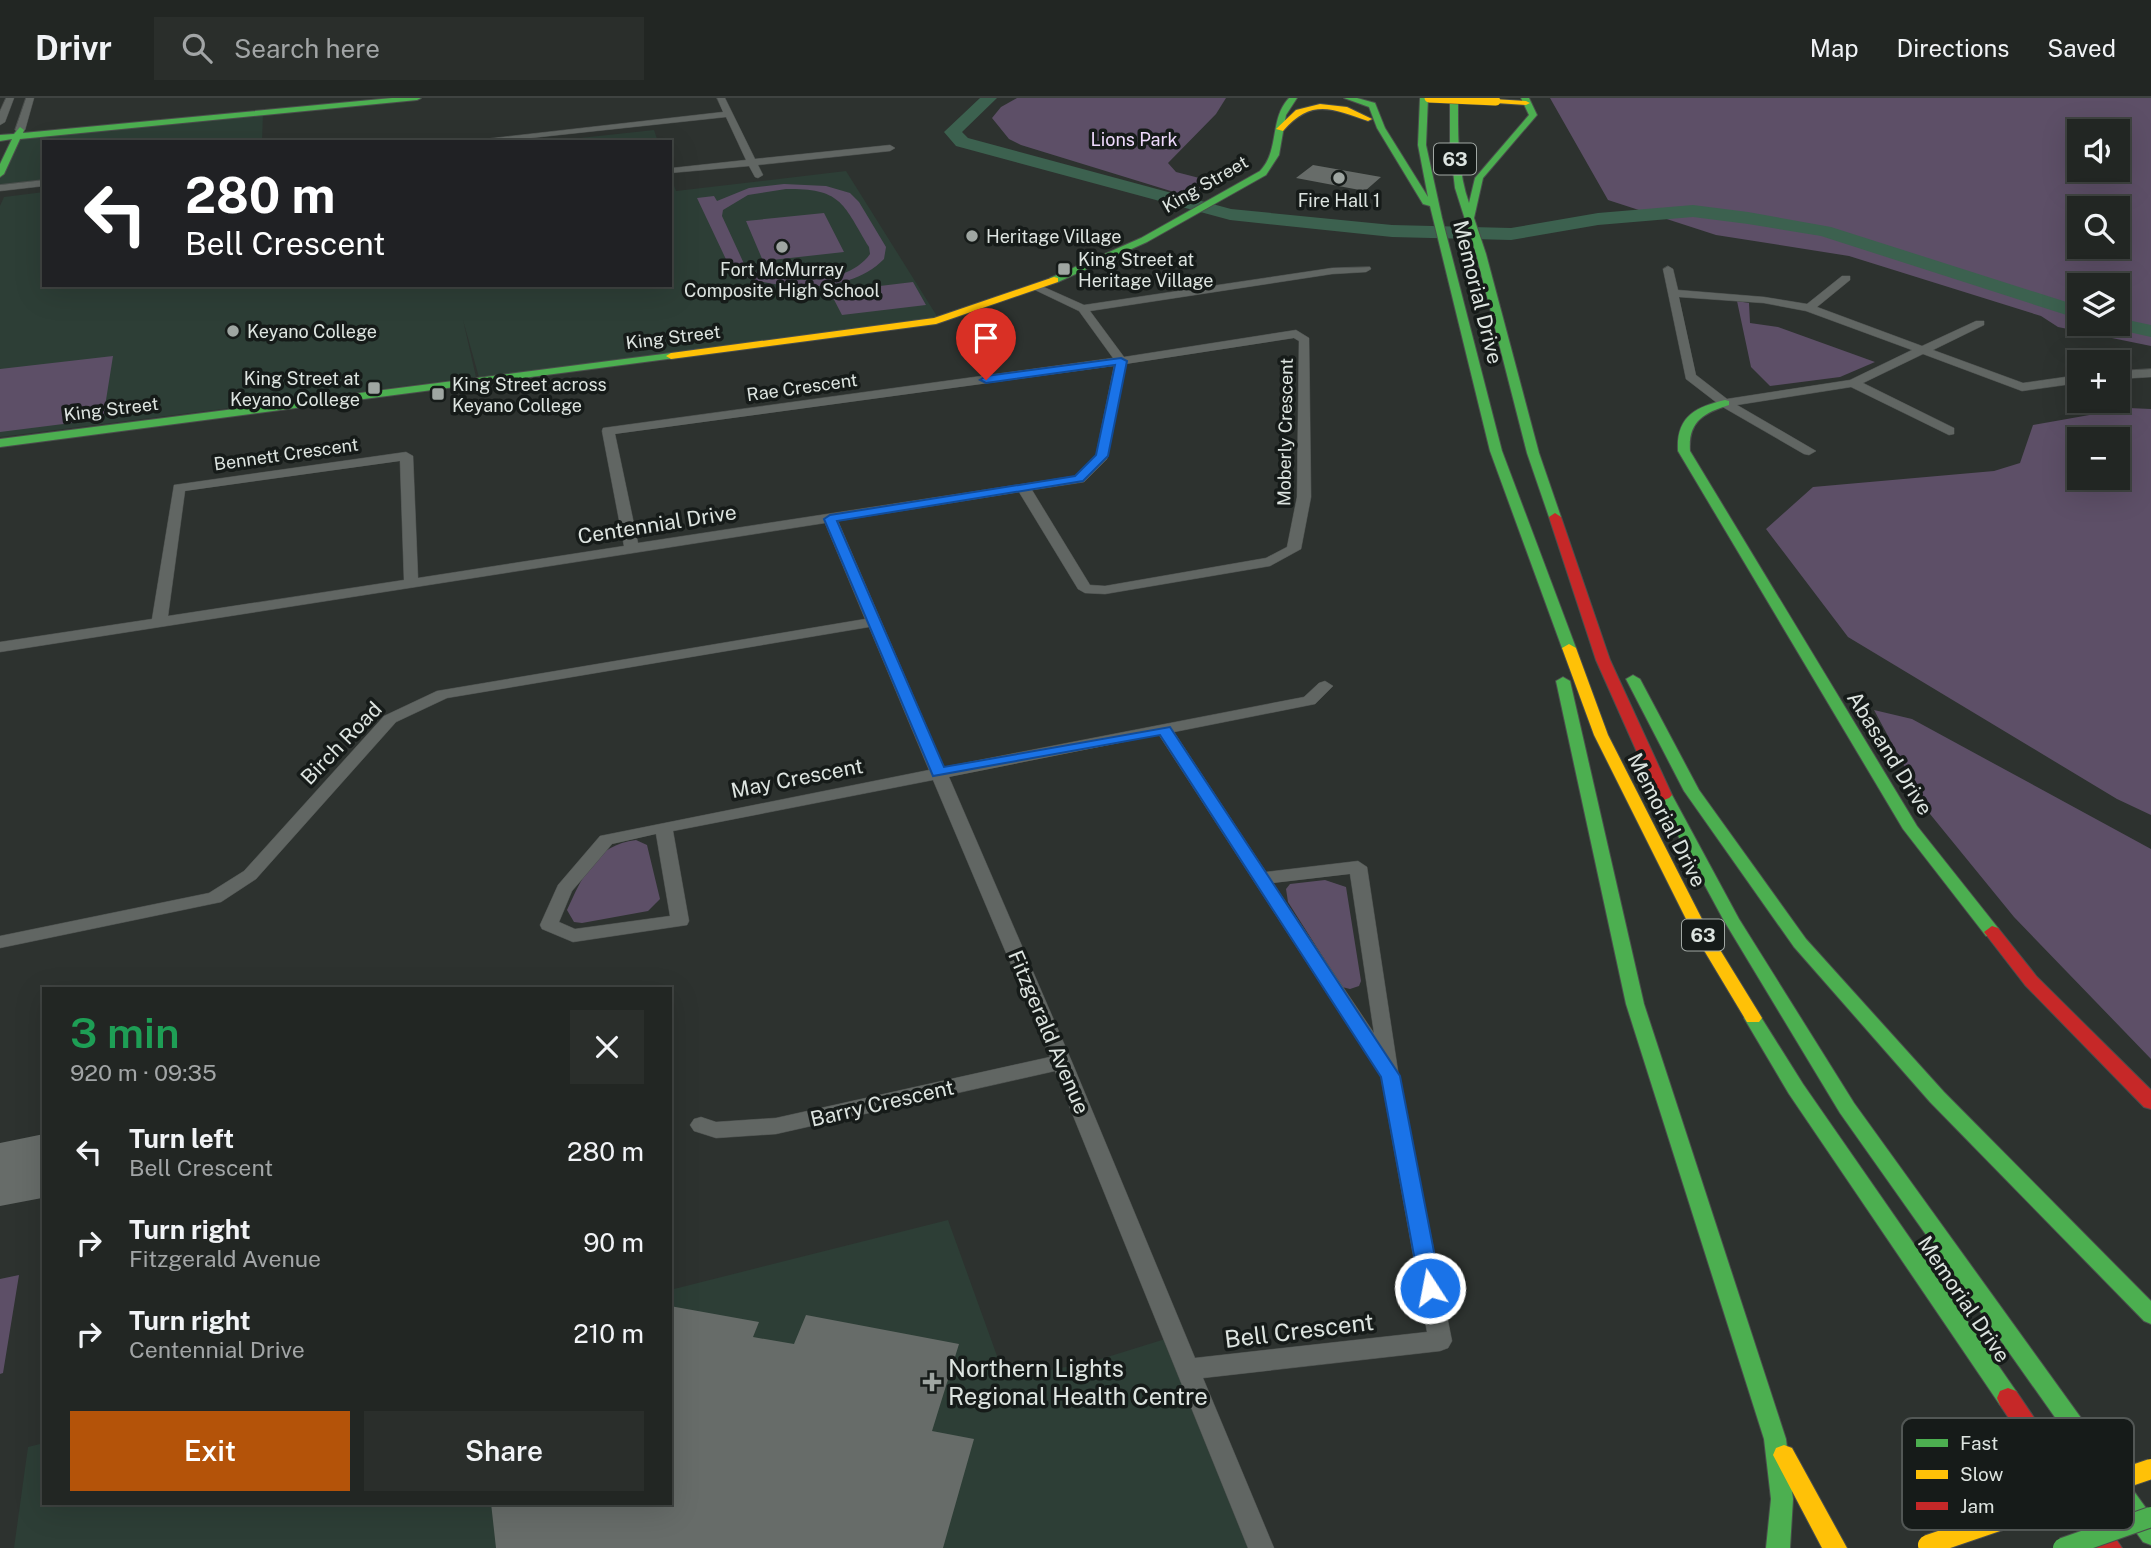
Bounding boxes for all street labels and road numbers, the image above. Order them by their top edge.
road number: 63 [1434,143,1476,174]
street label: King Street [1158,151,1252,217]
street label: Memorial Drive [1448,218,1508,366]
street label: King Street [624,321,722,353]
street label: Moberly Crescent [1273,358,1297,506]
street label: Rae Crescent [745,369,859,405]
street label: King Street [62,393,160,425]
street label: Bennett Crescent [212,433,360,475]
street label: Centennial Drive [576,499,738,549]
street label: Abasand Drive [1842,687,1938,819]
street label: Birch Road [295,696,387,790]
street label: Memorial Drive [1622,749,1712,891]
street label: May Crescent [729,753,865,803]
road number: 63 [1682,920,1724,950]
street label: Fitzgerald Avenue [1003,946,1095,1118]
street label: Barry Crescent [808,1074,956,1132]
street label: Memorial Drive [1913,1231,2015,1367]
street label: Bell Crescent [1223,1307,1375,1353]

